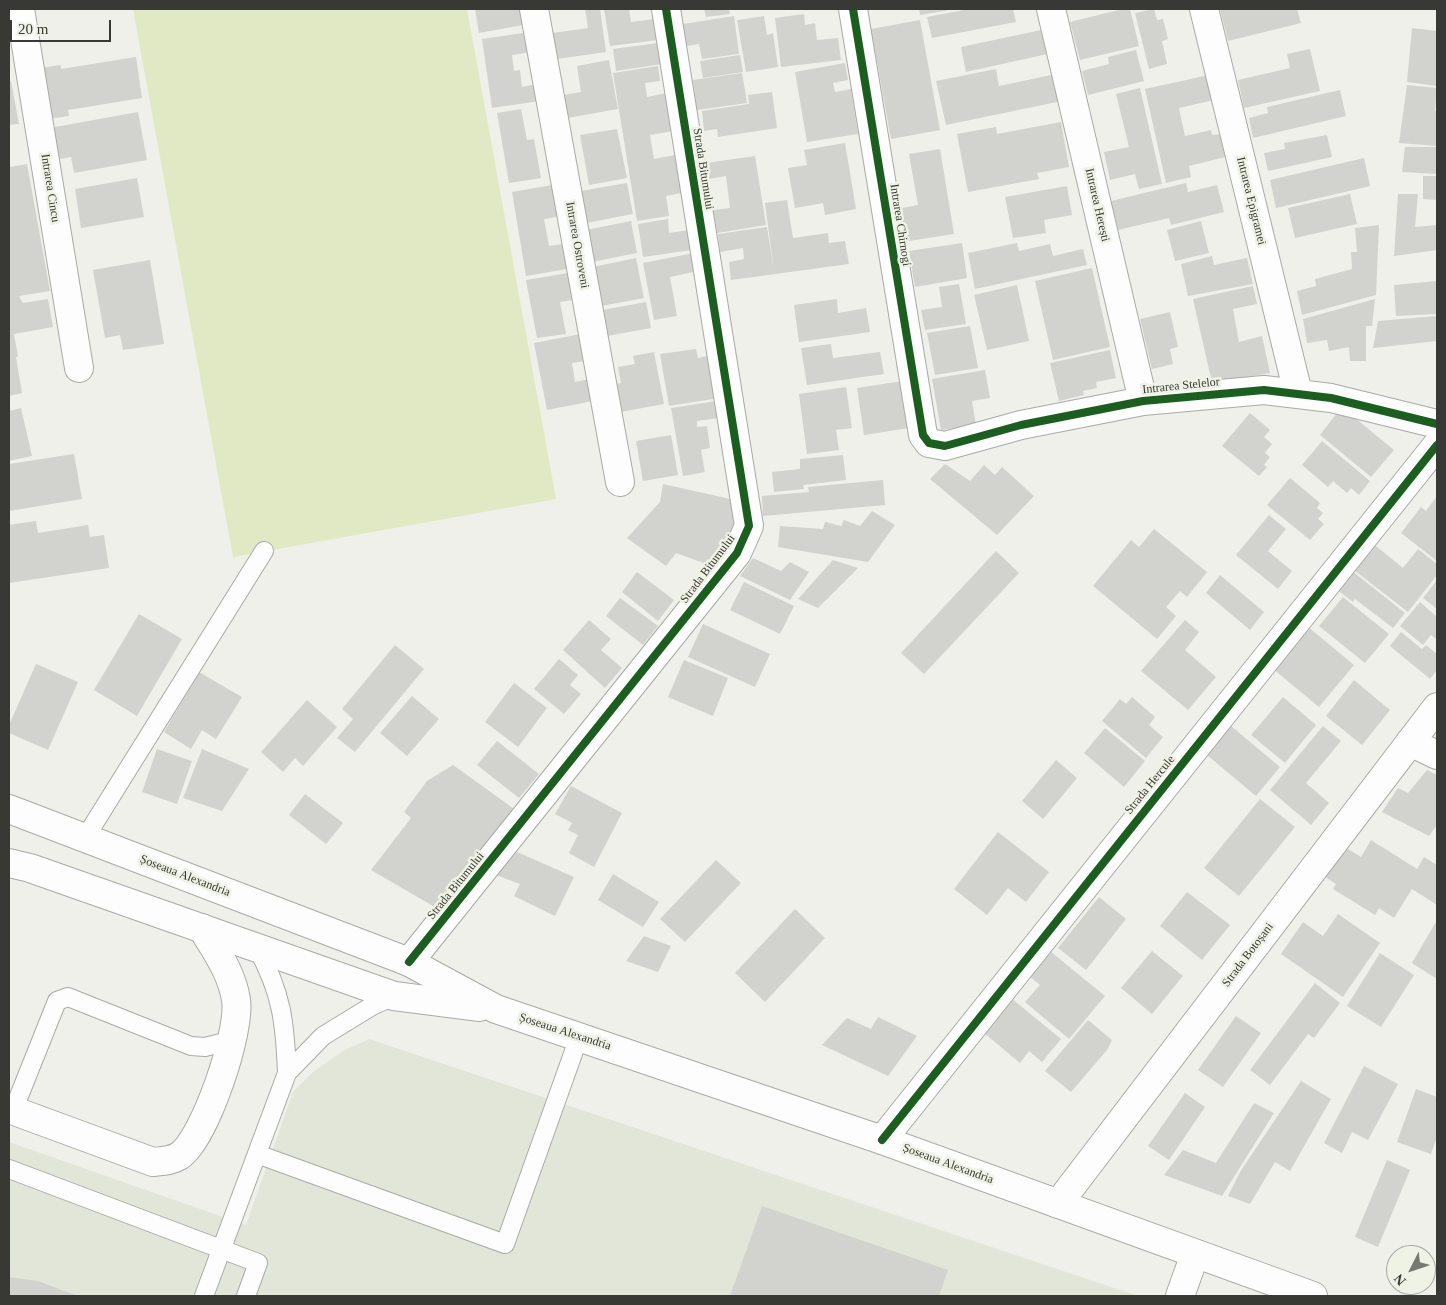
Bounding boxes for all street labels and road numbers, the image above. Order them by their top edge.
street label: Strada Bitumului [689,127,717,211]
street label: Intrarea Cincu [37,153,63,223]
street label: Intrarea Epigramei [1233,155,1269,247]
street label: Intrarea Herești [1082,167,1112,243]
street label: Intrarea Chirnogi [886,183,914,267]
street label: Intrarea Ostroveni [562,201,592,289]
street label: Intrarea Stelelor [1142,375,1220,397]
street label: Strada Bitumului [677,532,739,606]
street label: Strada Hercule [1122,753,1178,817]
street label: Strada Bitumului [424,849,488,923]
street label: Șoseaua Alexandria [138,852,232,900]
street label: Strada Botoșani [1219,920,1277,990]
street label: Șoseaua Alexandria [517,1010,613,1054]
street label: Șoseaua Alexandria [901,1141,995,1187]

